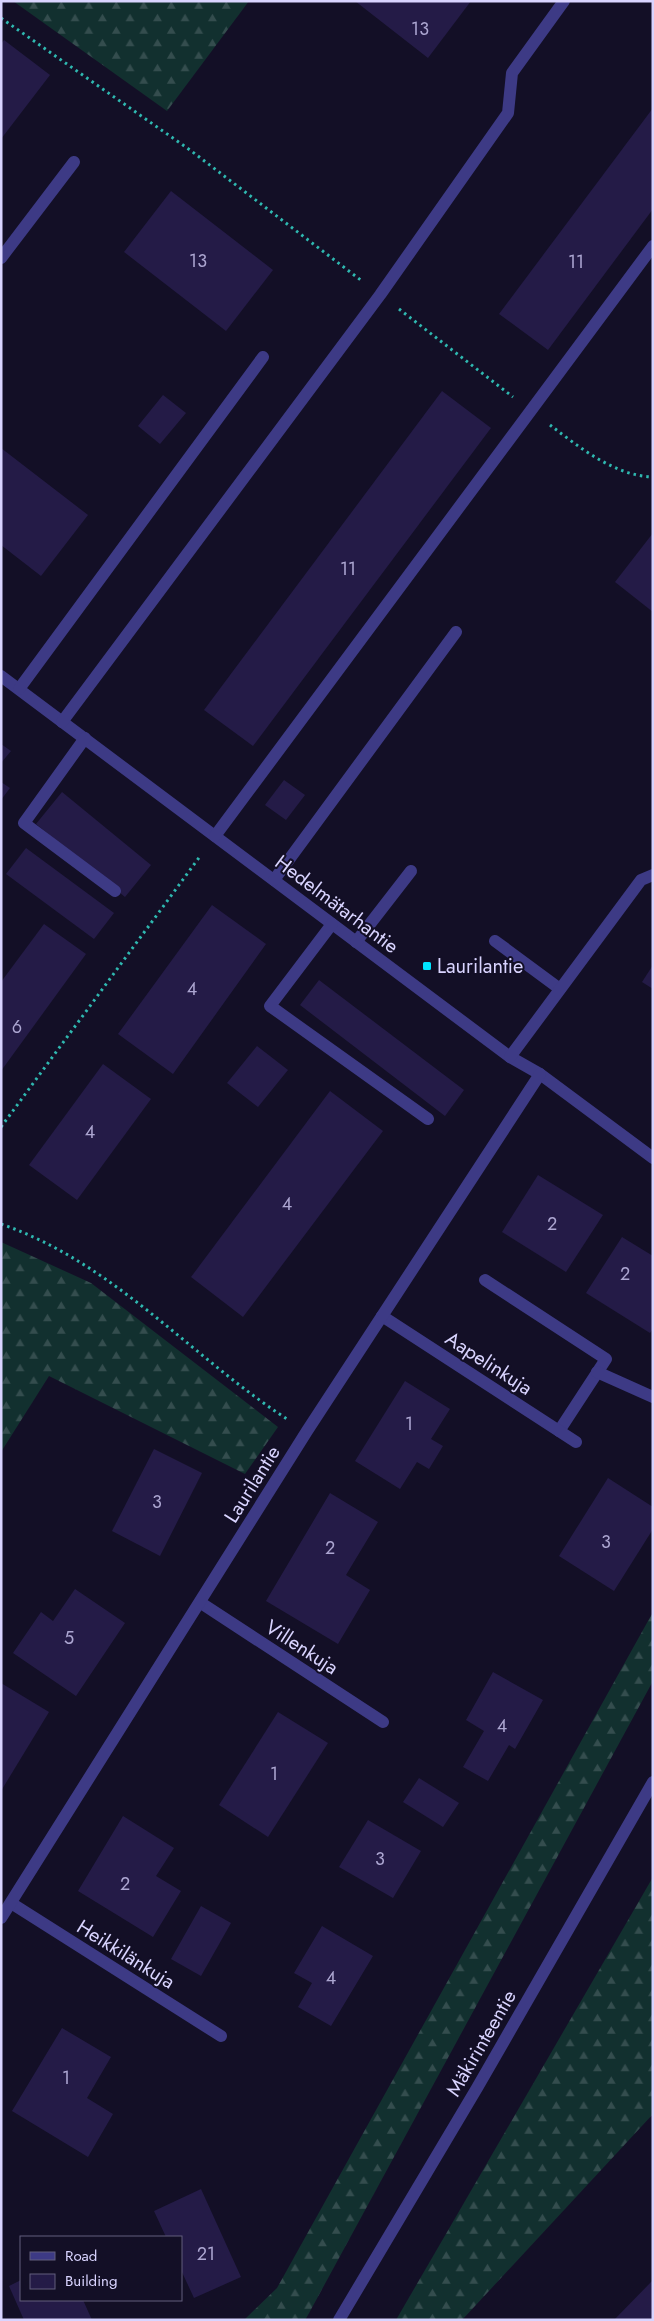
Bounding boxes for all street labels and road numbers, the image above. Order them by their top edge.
street label: Hedelmätarhantie [269,848,405,961]
street label: Aapelinkuja [440,1324,538,1402]
street label: Laurilantie [217,1440,288,1529]
street label: Villenkuja [259,1613,344,1682]
street label: Heikkilänkuja [71,1913,181,1996]
street label: Mäkirinteentie [439,1985,524,2102]

